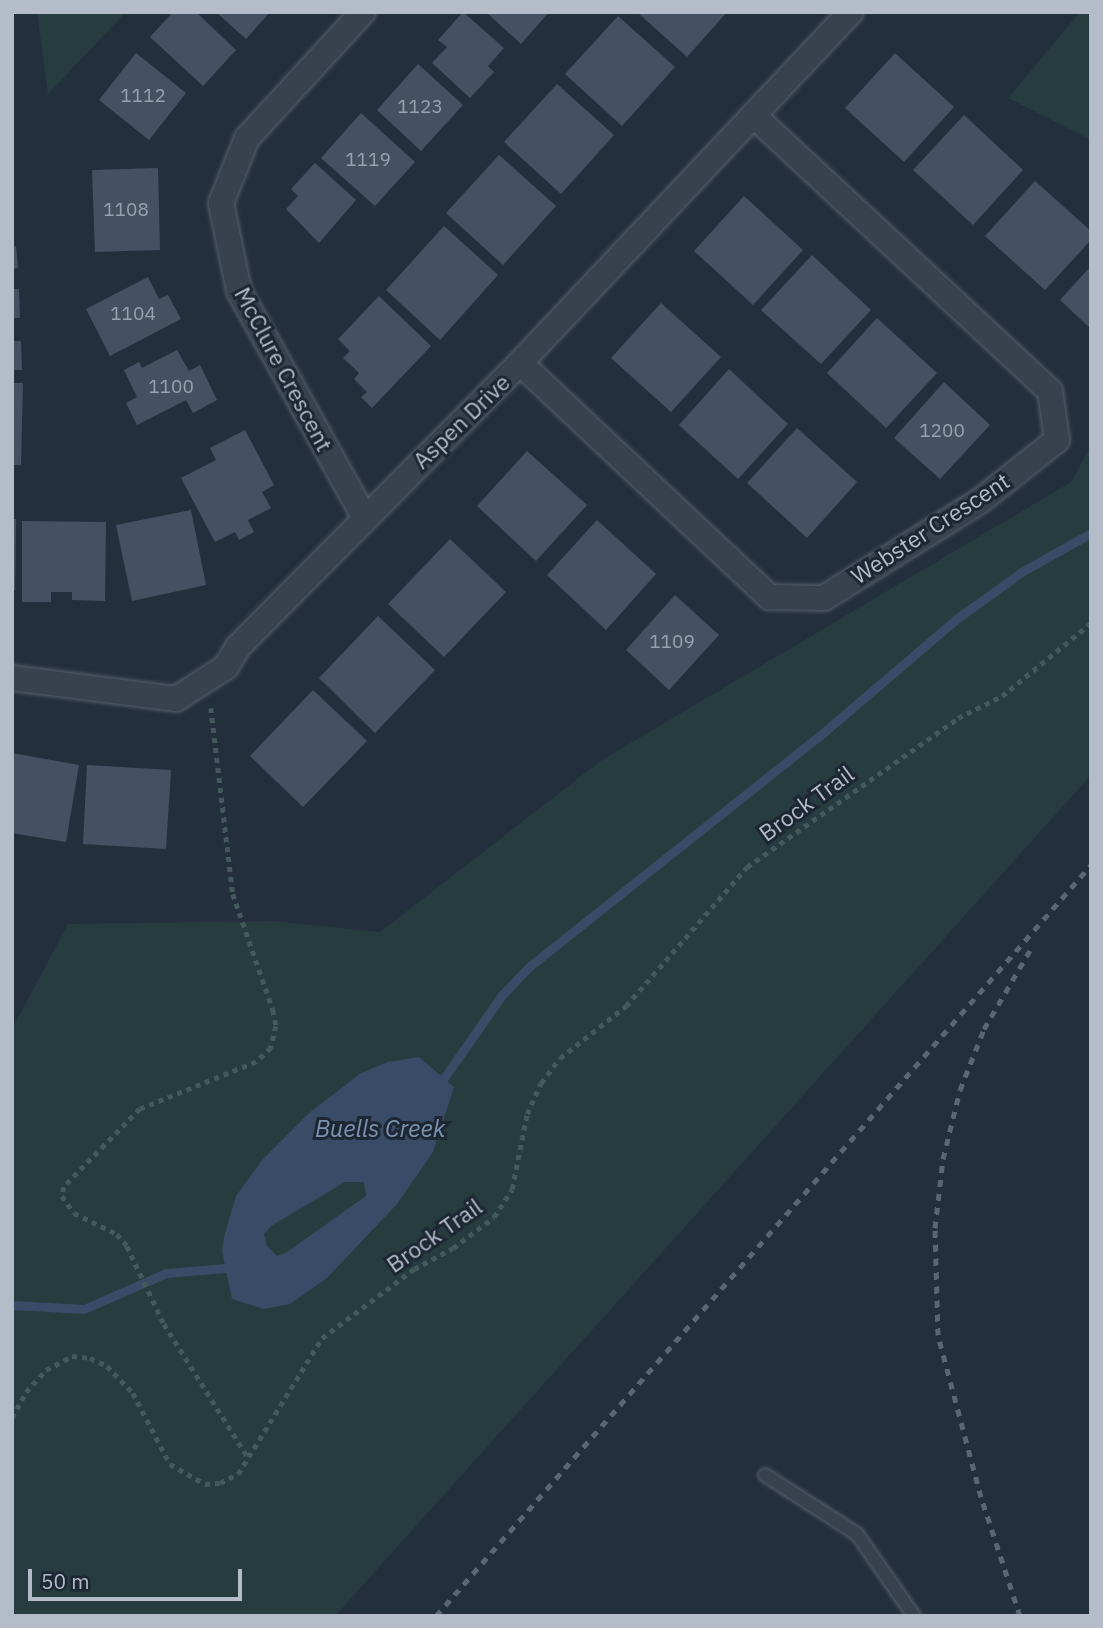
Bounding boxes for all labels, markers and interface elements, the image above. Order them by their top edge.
house number: 1112 [120,85,166,107]
house number: 1123 [397,96,443,118]
house number: 1119 [345,149,391,171]
house number: 1108 [103,199,149,221]
street label: McClure Crescent [229,282,339,456]
house number: 1104 [110,303,156,325]
street label: Aspen Drive [407,368,515,474]
house number: 1100 [148,376,194,398]
house number: 1200 [919,420,965,442]
street label: Webster Crescent [846,467,1014,589]
house number: 1109 [649,631,695,653]
street label: Brock Trail [753,759,859,847]
water label: Buells Creek [315,1115,445,1143]
street label: Brock Trail [381,1192,487,1278]
scale bar [32,1554,245,1598]
text: 50 m [41,1567,90,1595]

